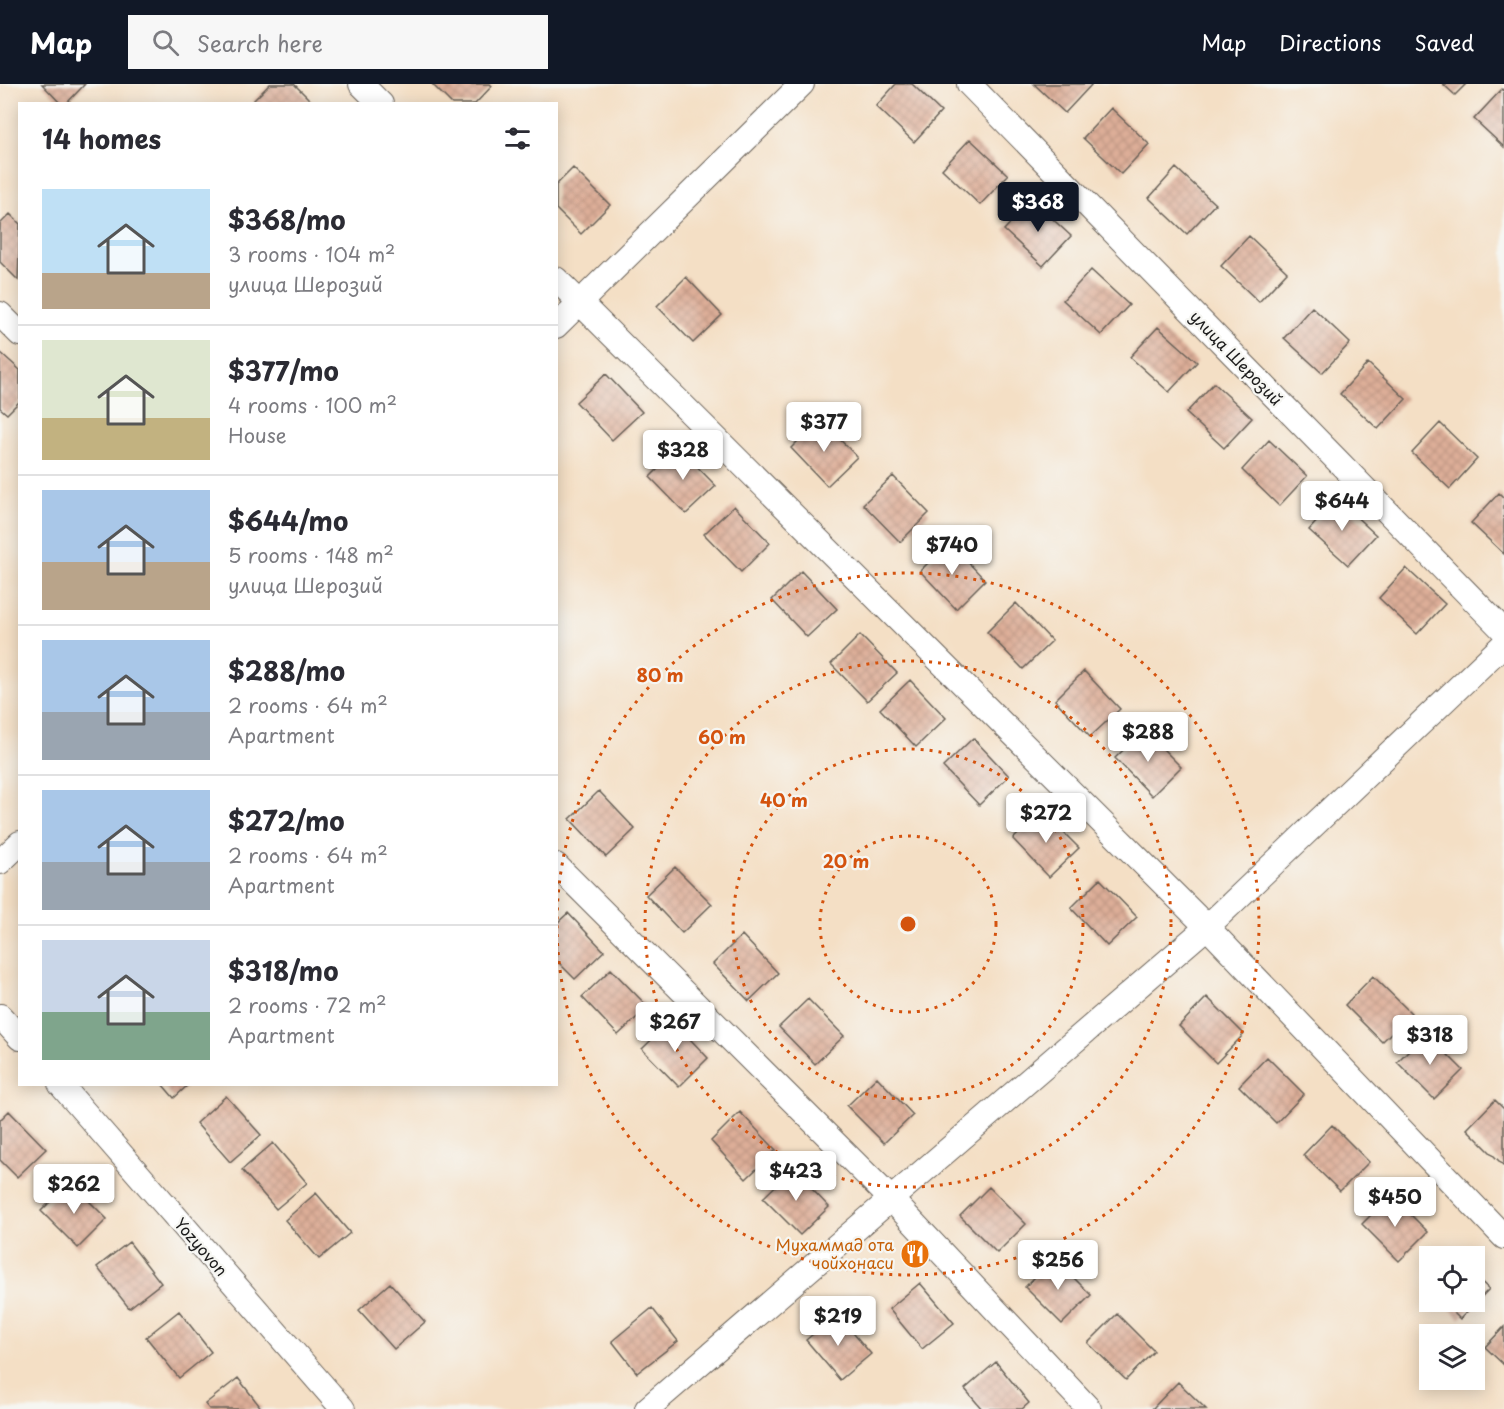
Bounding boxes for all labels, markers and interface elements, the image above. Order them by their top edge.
search box [128,15,548,69]
text: Map [30,21,92,64]
icon: search [149,26,182,59]
text: Search here [197,26,323,59]
text: Map [1201,26,1246,58]
text: Directions [1279,26,1381,58]
text: Saved [1414,26,1474,58]
text: 14 homes [42,119,161,158]
icon: filters [501,122,534,155]
pin: $368 [1002,182,1074,233]
text: $368 [1012,186,1064,216]
text: $368/mo [228,200,346,239]
icon: home [90,213,162,285]
text: 3 rooms · 104 m² [228,239,395,269]
text: улица Шерозий [228,269,383,299]
street label: улица Шерозий [1185,304,1288,410]
text: $377/mo [228,351,339,390]
icon: home [90,364,162,436]
text: 4 rooms · 100 m² [228,390,397,420]
pin: $377 [788,402,860,453]
text: $377 [800,406,848,436]
text: House [228,420,287,450]
pin: $328 [647,430,719,481]
text: $328 [657,434,709,464]
pin: $644 [1306,481,1378,532]
text: $644 [1315,485,1369,515]
text: $644/mo [228,501,348,540]
icon: home [90,514,162,586]
pin: $740 [916,525,988,576]
text: $740 [926,529,978,559]
text: 5 rooms · 148 m² [228,540,394,570]
text: улица Шерозий [228,570,383,600]
text: $288/mo [228,651,345,690]
text: 80 m [636,661,684,688]
icon: home [90,664,162,736]
text: 2 rooms · 64 m² [228,690,388,720]
pin: $288 [1112,712,1184,763]
text: $288 [1122,716,1174,746]
text: Apartment [228,720,335,750]
text: 60 m [698,723,746,750]
text: 40 m [760,786,808,813]
pin: $272 [1010,793,1082,844]
text: $272 [1020,797,1072,827]
text: $272/mo [228,801,345,840]
icon: home [90,814,162,886]
text: 2 rooms · 64 m² [228,840,388,870]
text: 20 m [823,847,869,874]
text: Apartment [228,870,335,900]
centre of rings [898,914,918,934]
text: $318/mo [228,951,338,990]
icon: home [90,964,162,1036]
text: 2 rooms · 72 m² [228,990,387,1020]
pin: $267 [639,1002,711,1053]
text: $267 [650,1006,700,1036]
pin: $318 [1394,1015,1466,1066]
text: $318 [1406,1019,1454,1049]
text: Apartment [228,1020,335,1050]
pin: $423 [760,1151,832,1202]
text: $423 [769,1155,823,1185]
pin: $262 [38,1164,110,1215]
text: $262 [47,1168,101,1198]
pin: $450 [1359,1177,1431,1228]
text: $450 [1368,1181,1422,1211]
street label: Yozyovon [170,1212,234,1281]
place label: Мухаммад ота чойхонаси [776,1232,894,1274]
restaurant icon: Мухаммад ота чойхонаси [899,1238,931,1270]
pin: $256 [1022,1240,1094,1291]
text: $256 [1032,1244,1084,1274]
map controls [1419,1246,1485,1390]
button: locate [1419,1246,1485,1312]
pin: $219 [802,1296,874,1347]
text: $219 [814,1300,862,1330]
button: layers [1419,1324,1485,1390]

